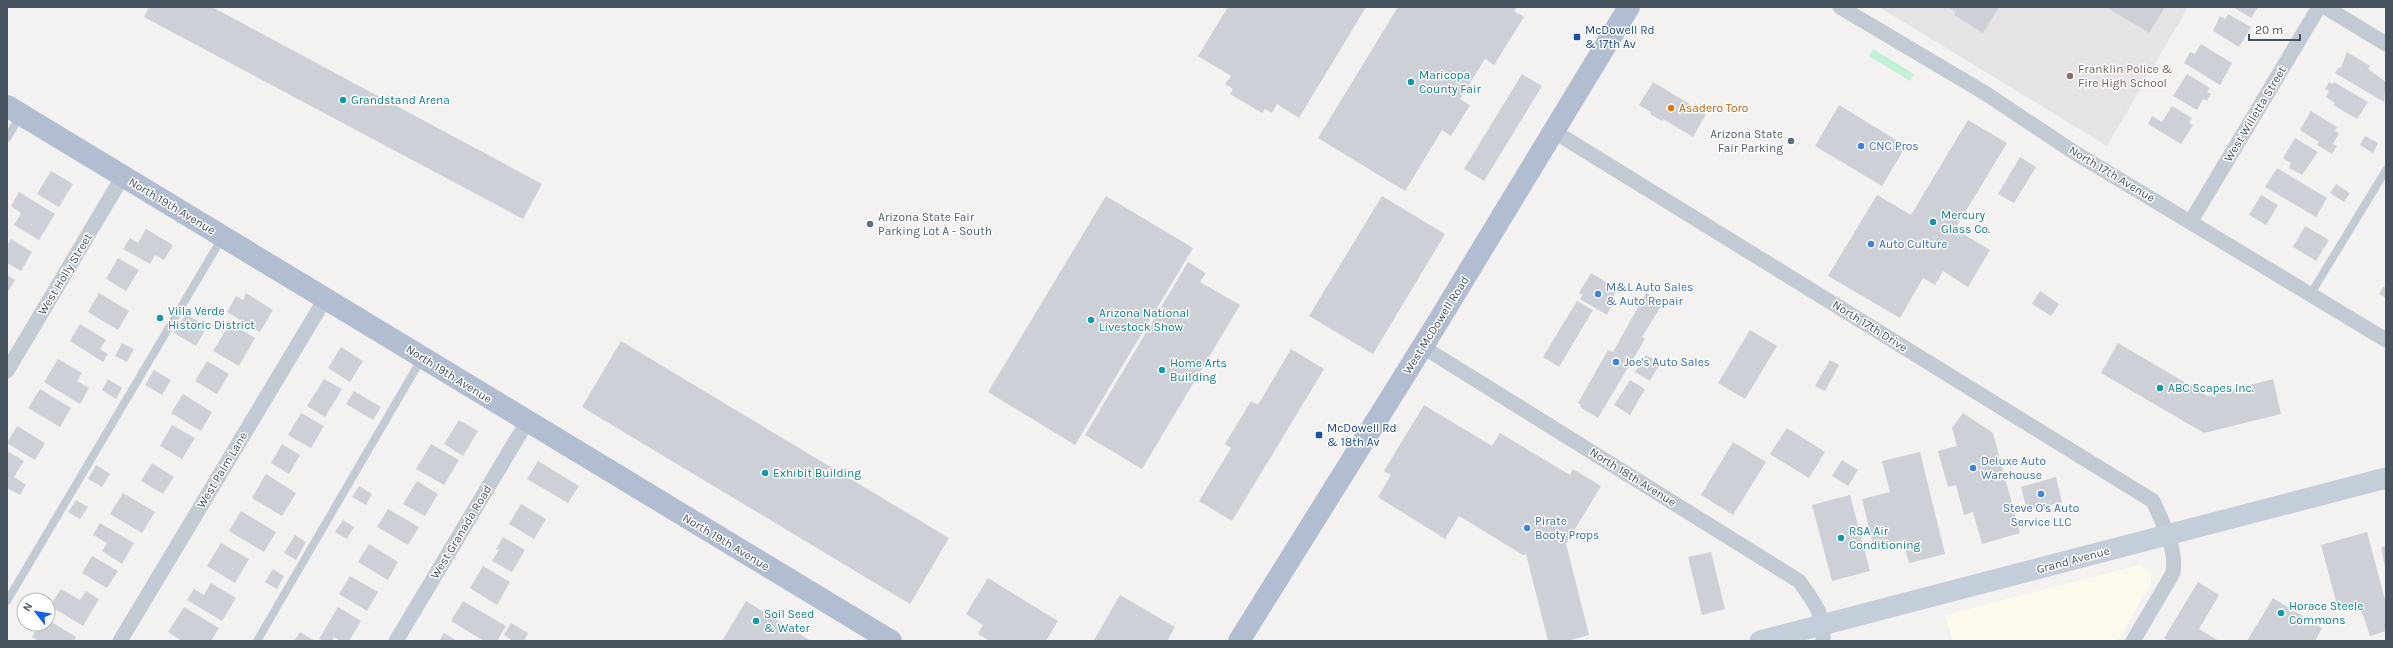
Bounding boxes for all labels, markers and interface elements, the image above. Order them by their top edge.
scale bar [2249,16,2300,42]
place label: McDowell Rd & 17th Av [1585,23,1655,51]
text: 20 m [2255,23,2283,37]
marker: McDowell Rd & 17th Av [1572,32,1582,42]
place label: Franklin Police & Fire High School [2078,62,2173,90]
street label: West Willetta Street [2221,63,2289,164]
place label: Maricopa County Fair [1419,68,1482,96]
marker: Franklin Police & Fire High School [2065,71,2075,81]
marker: Maricopa County Fair [1406,77,1416,87]
place label: Grandstand Arena [351,93,450,107]
marker: Grandstand Arena [338,95,348,105]
place label: Asadero Toro [1679,101,1748,115]
marker: Asadero Toro [1666,103,1676,113]
place label: Arizona State Fair Parking [1710,127,1783,155]
marker: Arizona State Fair Parking [1786,136,1796,146]
place label: CNC Pros [1869,139,1919,153]
marker: CNC Pros [1856,141,1866,151]
street label: North 17th Avenue [2067,143,2157,205]
street label: North 19th Avenue [126,175,218,237]
place label: Mercury Glass Co. [1941,208,1990,236]
place label: Arizona State Fair Parking Lot A - South [878,210,992,238]
marker: Mercury Glass Co. [1928,217,1938,227]
marker: Arizona State Fair Parking Lot A - South [865,219,875,229]
street label: West Holly Street [35,230,95,317]
place label: Auto Culture [1879,237,1947,251]
marker: Auto Culture [1866,239,1876,249]
street label: West McDowell Road [1400,273,1472,377]
place label: M&L Auto Sales & Auto Repair [1606,280,1693,308]
marker: M&L Auto Sales & Auto Repair [1593,289,1603,299]
street label: North 17th Drive [1830,297,1910,355]
place label: Villa Verde Historic District [168,304,255,332]
place label: Arizona National Livestock Show [1099,306,1189,334]
marker: Villa Verde Historic District [155,313,165,323]
marker: Arizona National Livestock Show [1086,315,1096,325]
street label: North 19th Avenue [403,342,495,406]
place label: Joe's Auto Sales [1624,355,1710,369]
place label: Home Arts Building [1170,356,1227,384]
marker: Joe's Auto Sales [1611,357,1621,367]
marker: Home Arts Building [1157,365,1167,375]
place label: ABC Scapes Inc. [2168,381,2254,395]
marker: ABC Scapes Inc. [2155,383,2165,393]
place label: McDowell Rd & 18th Av [1327,421,1397,449]
street label: West Palm Lane [194,429,250,511]
marker: McDowell Rd & 18th Av [1314,430,1324,440]
street label: North 18th Avenue [1587,445,1679,509]
place label: Deluxe Auto Warehouse [1981,454,2046,482]
marker: Deluxe Auto Warehouse [1968,463,1978,473]
place label: Exhibit Building [773,466,861,480]
marker: Exhibit Building [760,468,770,478]
street label: West Granada Road [427,483,495,581]
marker: Steve O's Auto Service LLC [2036,489,2046,499]
place label: Steve O's Auto Service LLC [2003,501,2079,529]
street label: North 19th Avenue [680,511,772,573]
place label: Pirate Booty Props [1535,514,1599,542]
marker: Pirate Booty Props [1522,523,1532,533]
place label: RSA Air Conditioning [1849,524,1921,552]
marker: RSA Air Conditioning [1836,533,1846,543]
street label: Grand Avenue [2035,543,2111,577]
north arrow [16,592,56,632]
place label: Horace Steele Commons [2289,599,2363,627]
text: N [20,600,35,614]
place label: Soil Seed & Water [764,607,814,635]
marker: Horace Steele Commons [2276,608,2286,618]
marker: Soil Seed & Water [751,616,761,626]

